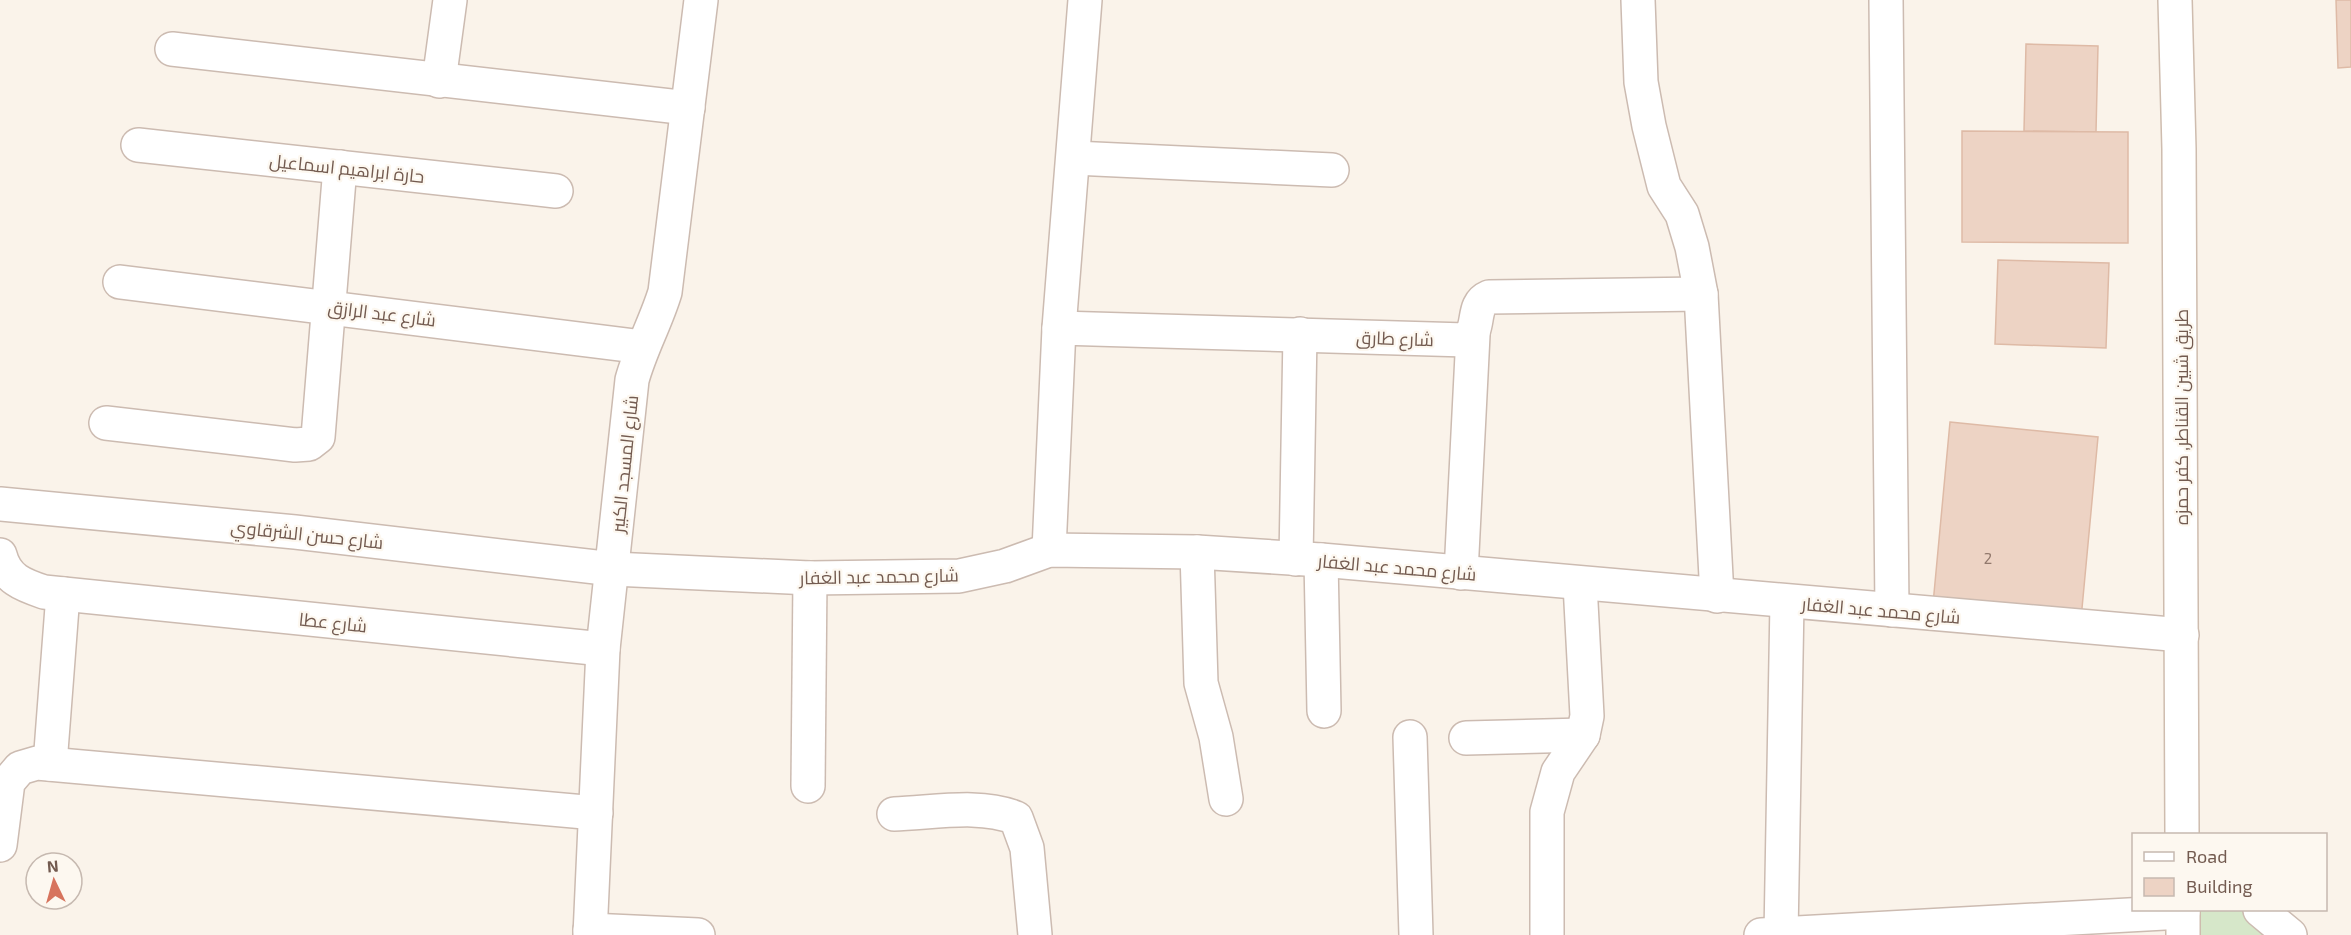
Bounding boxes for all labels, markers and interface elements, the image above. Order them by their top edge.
street label: حارة ابراهيم اسماعيل [268,149,426,189]
street label: شارع عبد الرازق [326,295,437,333]
street label: طريق شبين القناطر, كفر حمزه [2170,309,2194,525]
street label: شارع طارق [1356,326,1434,352]
street label: شارع المسجد الكبير [606,394,644,535]
street label: شارع حسن الشرقاوي [229,515,384,557]
street label: شارع محمد عبد الغفار [1315,549,1477,587]
house number: 2 [1984,549,1992,567]
street label: شارع محمد عبد الغفار [798,564,959,590]
street label: شارع محمد عبد الغفار [1799,592,1961,630]
street label: شارع عطا [298,607,368,638]
legend [2132,833,2327,911]
text: Road [2186,845,2227,867]
north arrow [24,851,84,911]
text: N [46,856,59,876]
text: Building [2186,875,2253,897]

